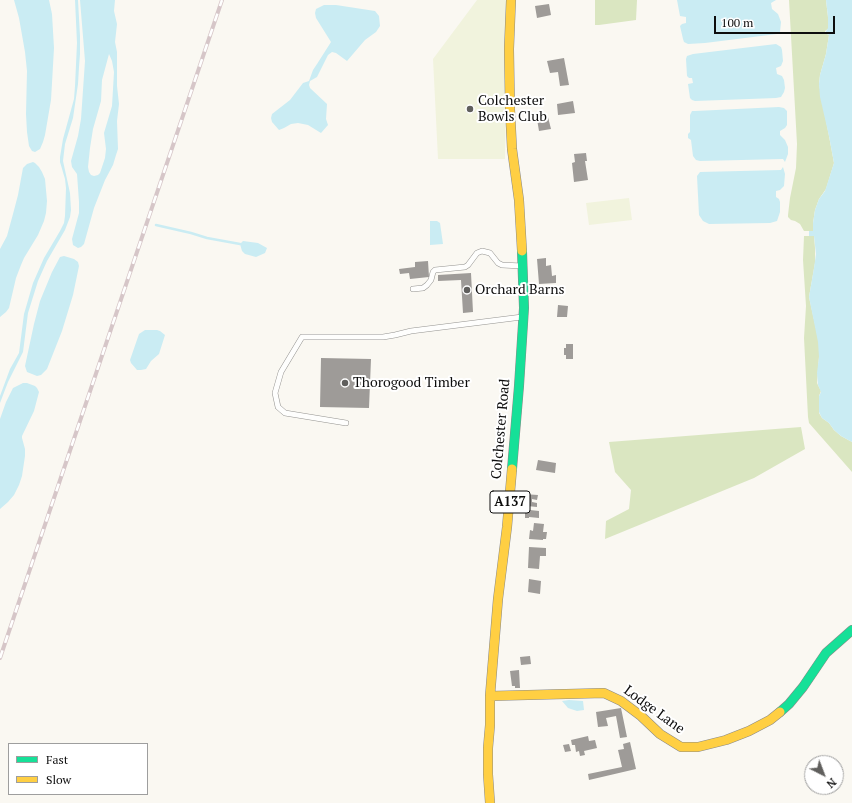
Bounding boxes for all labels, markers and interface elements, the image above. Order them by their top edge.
scale bar [716,8,837,34]
text: 100 m [721,15,753,30]
place label: Colchester Bowls Club [478,93,547,126]
marker: Colchester Bowls Club [465,104,475,114]
place label: Orchard Barns [475,282,565,298]
marker: Orchard Barns [462,285,472,295]
place label: Thorogood Timber [353,375,470,391]
marker: Thorogood Timber [340,378,350,388]
street label: Colchester Road [488,378,514,480]
road number: A137 [490,491,530,513]
street label: Lodge Lane [620,682,688,738]
legend [8,743,148,795]
text: Fast [46,752,68,767]
north arrow [804,755,844,795]
text: Slow [46,772,71,787]
text: N [824,775,839,791]

